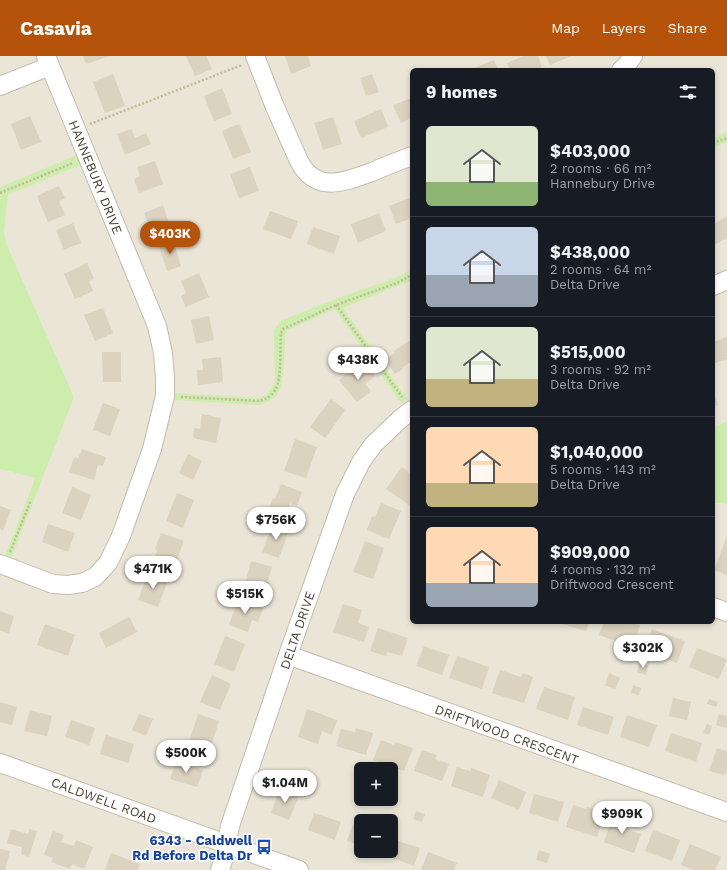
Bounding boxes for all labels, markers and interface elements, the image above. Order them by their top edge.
text: Casavia [20,17,92,40]
text: Map [551,20,580,36]
text: Layers [602,20,646,36]
text: Share [668,20,707,36]
icon: filters [677,81,699,103]
text: 9 homes [426,82,497,102]
street label: HANNEBURY DRIVE [66,118,125,236]
text: $403,000 [550,141,630,161]
icon: home [458,142,506,190]
text: 2 rooms · 66 m² [550,161,651,176]
text: Hannebury Drive [550,176,655,191]
pin: $403K [142,221,198,255]
text: $403K [149,226,191,241]
text: $438,000 [550,242,630,262]
icon: home [458,243,506,291]
text: 2 rooms · 64 m² [550,262,651,277]
text: Delta Drive [550,277,620,292]
text: $515,000 [550,342,626,362]
icon: home [458,343,506,391]
pin: $438K [330,347,386,381]
text: $438K [337,352,379,367]
text: 3 rooms · 92 m² [550,362,651,377]
text: Delta Drive [550,377,620,392]
text: $1,040,000 [550,442,643,462]
icon: home [458,443,506,491]
text: 5 rooms · 143 m² [550,462,656,477]
text: Delta Drive [550,477,620,492]
pin: $756K [248,507,304,541]
text: $756K [256,512,296,527]
text: $909,000 [550,542,630,562]
icon: home [458,543,506,591]
pin: $471K [125,556,181,590]
text: $471K [134,561,172,576]
text: 4 rooms · 132 m² [550,562,656,577]
text: Driftwood Crescent [550,577,673,592]
pin: $515K [217,581,273,615]
text: $515K [226,586,264,601]
street label: DELTA DRIVE [277,589,318,671]
pin: $302K [615,635,671,669]
text: $302K [622,640,664,655]
street label: DRIFTWOOD CRESCENT [433,701,581,768]
pin: $500K [158,740,214,774]
text: $500K [165,745,207,760]
map controls [354,762,398,858]
button: + [354,762,398,806]
pin: $1.04M [252,770,318,804]
street label: CALDWELL ROAD [49,774,159,826]
text: $1.04M [262,775,308,790]
pin: $909K [594,801,650,835]
text: $909K [601,806,643,821]
button: − [354,814,398,858]
place label: 6343 - Caldwell Rd Before Delta Dr [132,833,253,863]
bus stop icon: 6343 - Caldwell Rd Before Delta Dr [255,838,273,856]

